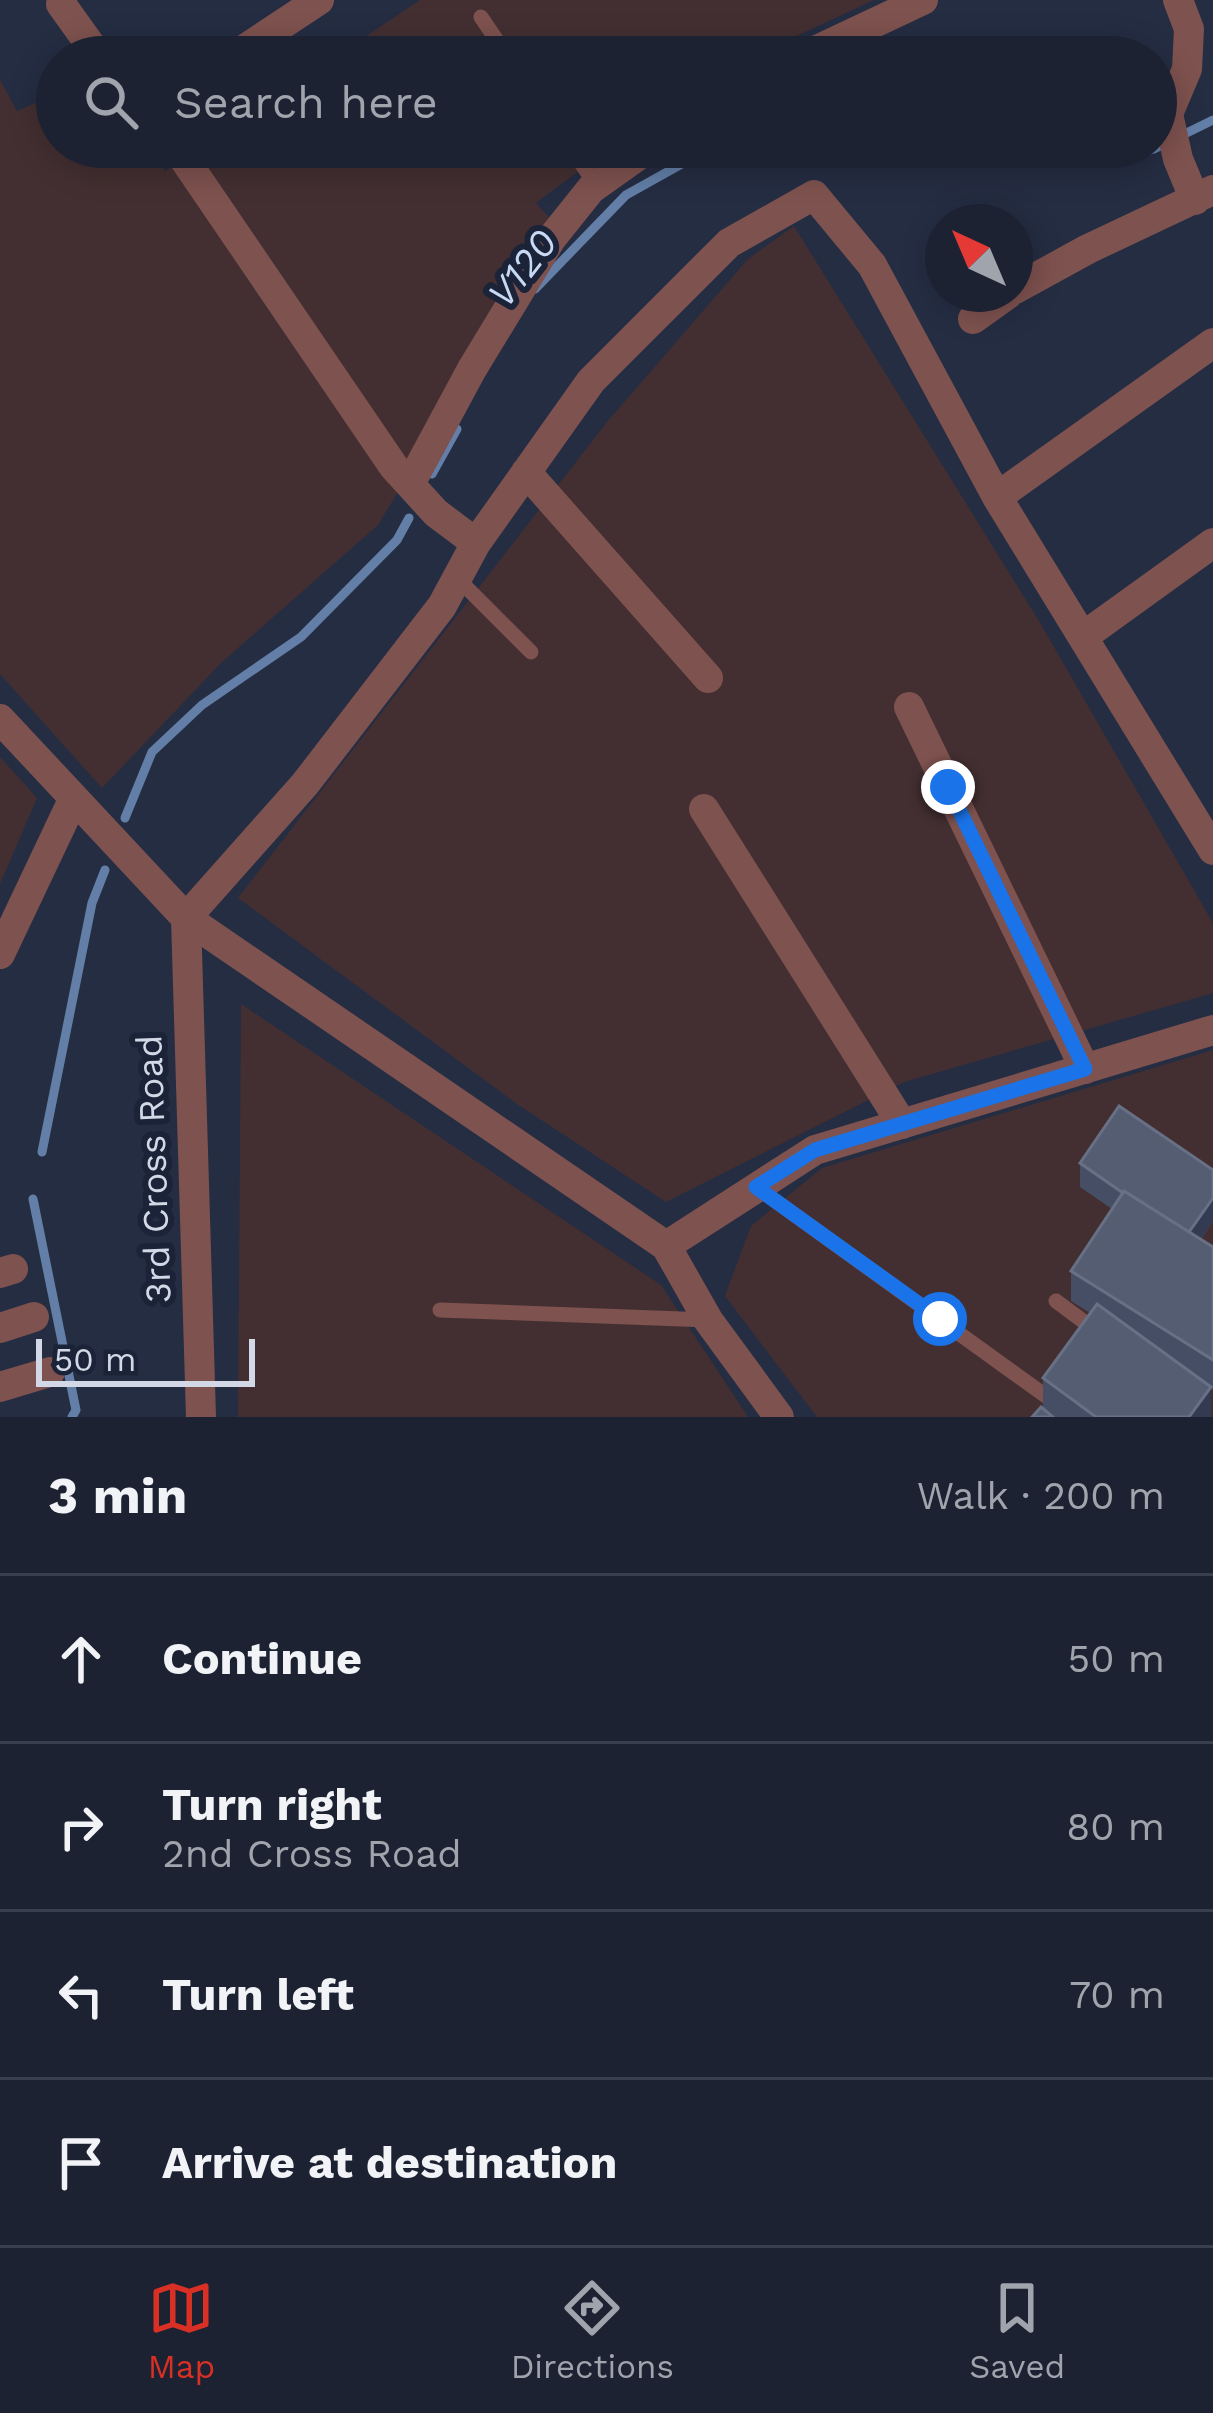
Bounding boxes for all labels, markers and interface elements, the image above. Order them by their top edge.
search box [36,36,1177,168]
icon: search [78,69,144,135]
text: Search here [174,76,438,129]
north arrow [925,204,1033,312]
water label: V120 [478,220,566,316]
route end [921,760,975,814]
street label: 3rd Cross Road [128,1034,180,1304]
route start [913,1292,967,1346]
scale bar [36,1333,255,1386]
text: 50 m [54,1340,136,1379]
text: 3 min [48,1466,187,1525]
text: Walk · 200 m [917,1473,1165,1518]
icon: ahead [48,1626,114,1692]
text: Continue [162,1632,362,1685]
text: 50 m [1068,1636,1165,1681]
text: Turn right [162,1778,382,1831]
icon: right [48,1794,114,1860]
text: 80 m [1066,1804,1165,1849]
text: 2nd Cross Road [162,1831,462,1876]
icon: left [48,1962,114,2028]
text: Turn left [162,1968,354,2021]
text: 70 m [1069,1972,1165,2017]
icon: arrive [48,2130,114,2196]
text: Arrive at destination [162,2136,617,2189]
tab: Map [148,2275,215,2386]
tab: Directions [511,2275,674,2386]
tab: Saved [969,2275,1065,2386]

